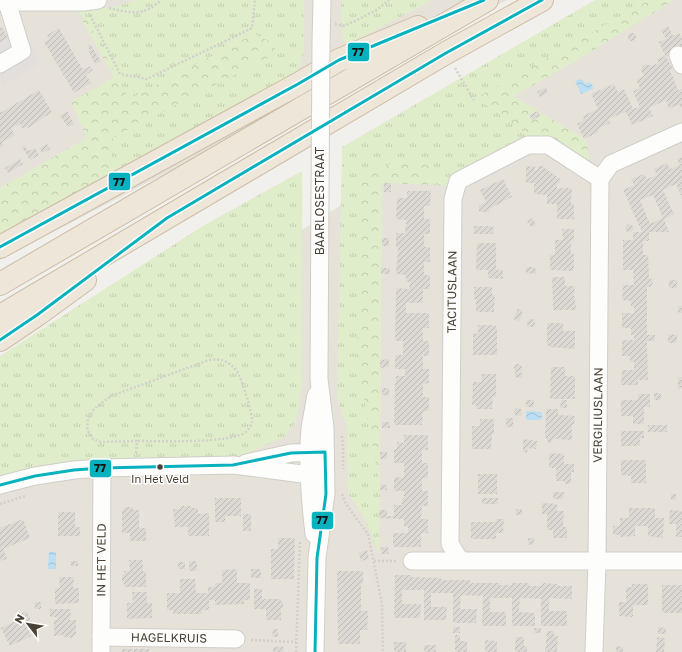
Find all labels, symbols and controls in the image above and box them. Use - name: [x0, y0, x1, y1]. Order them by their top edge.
- line badge: 77: [347, 42, 370, 62]
- text: 77: [352, 45, 364, 58]
- street label: BAARLOSESTRAAT: [312, 146, 327, 255]
- line badge: 77: [108, 172, 131, 191]
- text: 77: [113, 175, 125, 188]
- street label: TACITUSLAAN: [444, 250, 460, 333]
- street label: VERGILIUSLAAN: [590, 367, 606, 463]
- line badge: 77: [89, 459, 112, 478]
- text: 77: [94, 461, 106, 474]
- marker: In Het Veld: [155, 462, 165, 472]
- place label: In Het Veld: [131, 472, 189, 485]
- line badge: 77: [311, 511, 334, 530]
- text: 77: [316, 513, 328, 526]
- street label: IN HET VELD: [93, 523, 109, 597]
- north arrow: [8, 604, 48, 644]
- text: N: [11, 612, 27, 626]
- street label: HAGELKRUIS: [131, 629, 207, 646]

